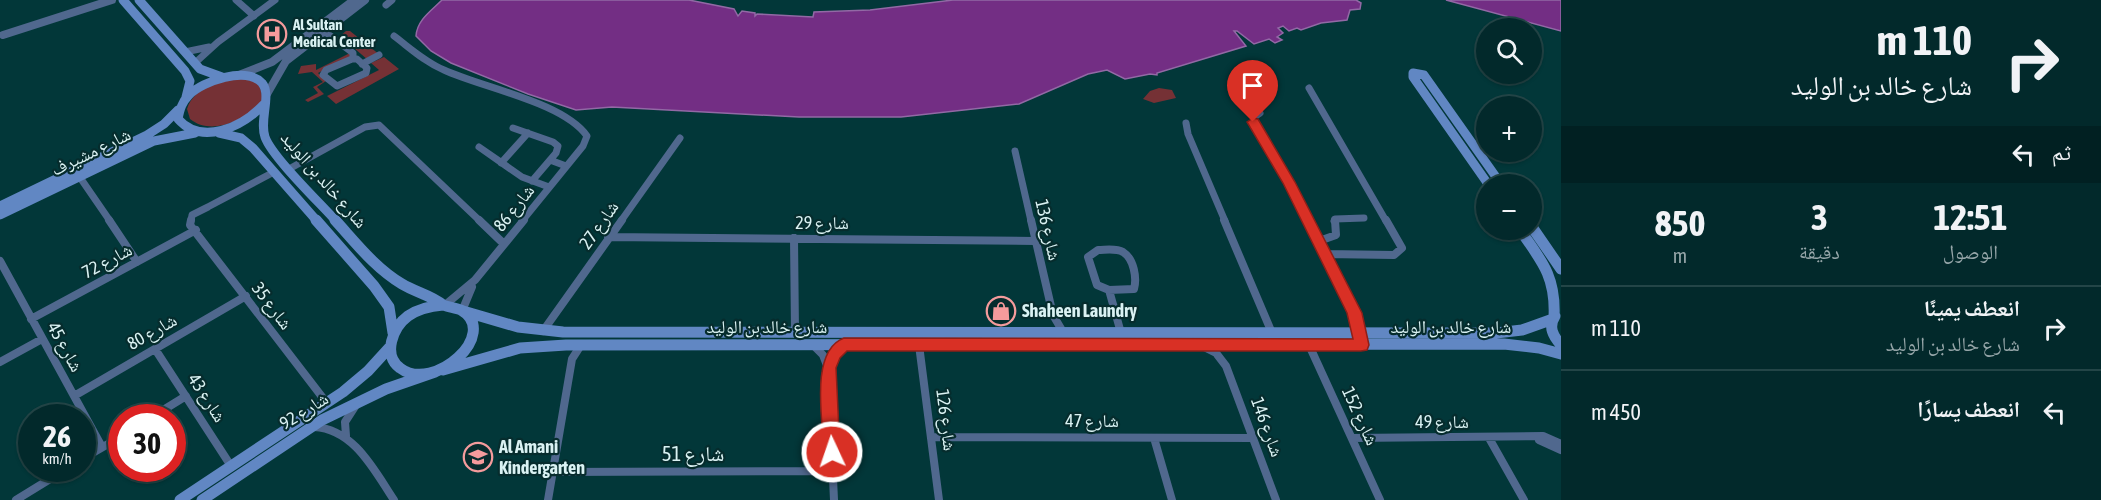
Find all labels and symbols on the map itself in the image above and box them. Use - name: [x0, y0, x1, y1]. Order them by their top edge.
- place label: Al Sultan Medical Center: [292, 16, 376, 50]
- hospital icon: Al Sultan Medical Center: [256, 18, 288, 50]
- pin: [1227, 60, 1278, 122]
- street label: شارع مشيرف: [48, 123, 134, 181]
- street label: شارع خالد بن الوليد: [276, 127, 372, 233]
- street label: شارع 86: [489, 180, 539, 236]
- street label: شارع 27: [575, 197, 623, 253]
- street label: شارع 136: [1030, 197, 1066, 263]
- street label: شارع 29: [795, 212, 849, 234]
- street label: شارع 72: [78, 239, 136, 283]
- street label: شارع 35: [247, 278, 297, 334]
- shop icon: Shaheen Laundry: [985, 295, 1017, 327]
- place label: Shaheen Laundry: [1022, 300, 1137, 321]
- street label: شارع 80: [123, 309, 181, 355]
- street label: شارع خالد بن الوليد: [707, 316, 827, 338]
- street label: شارع خالد بن الوليد: [1391, 316, 1511, 338]
- street label: شارع 45: [42, 318, 88, 376]
- street label: شارع 43: [183, 370, 231, 426]
- street label: شارع 152: [1337, 383, 1383, 449]
- street label: شارع 92: [275, 387, 333, 435]
- street label: شارع 126: [931, 388, 961, 452]
- street label: شارع 146: [1246, 394, 1288, 460]
- speed limit sign: 30: [108, 404, 186, 482]
- street label: شارع 47: [1065, 410, 1119, 432]
- street label: شارع 49: [1415, 411, 1469, 433]
- position arrow: [800, 420, 864, 484]
- place label: Al Amani Kindergarten: [498, 436, 585, 478]
- school or university icon: Al Amani Kindergarten: [462, 441, 494, 473]
- street label: شارع 51: [662, 441, 724, 467]

